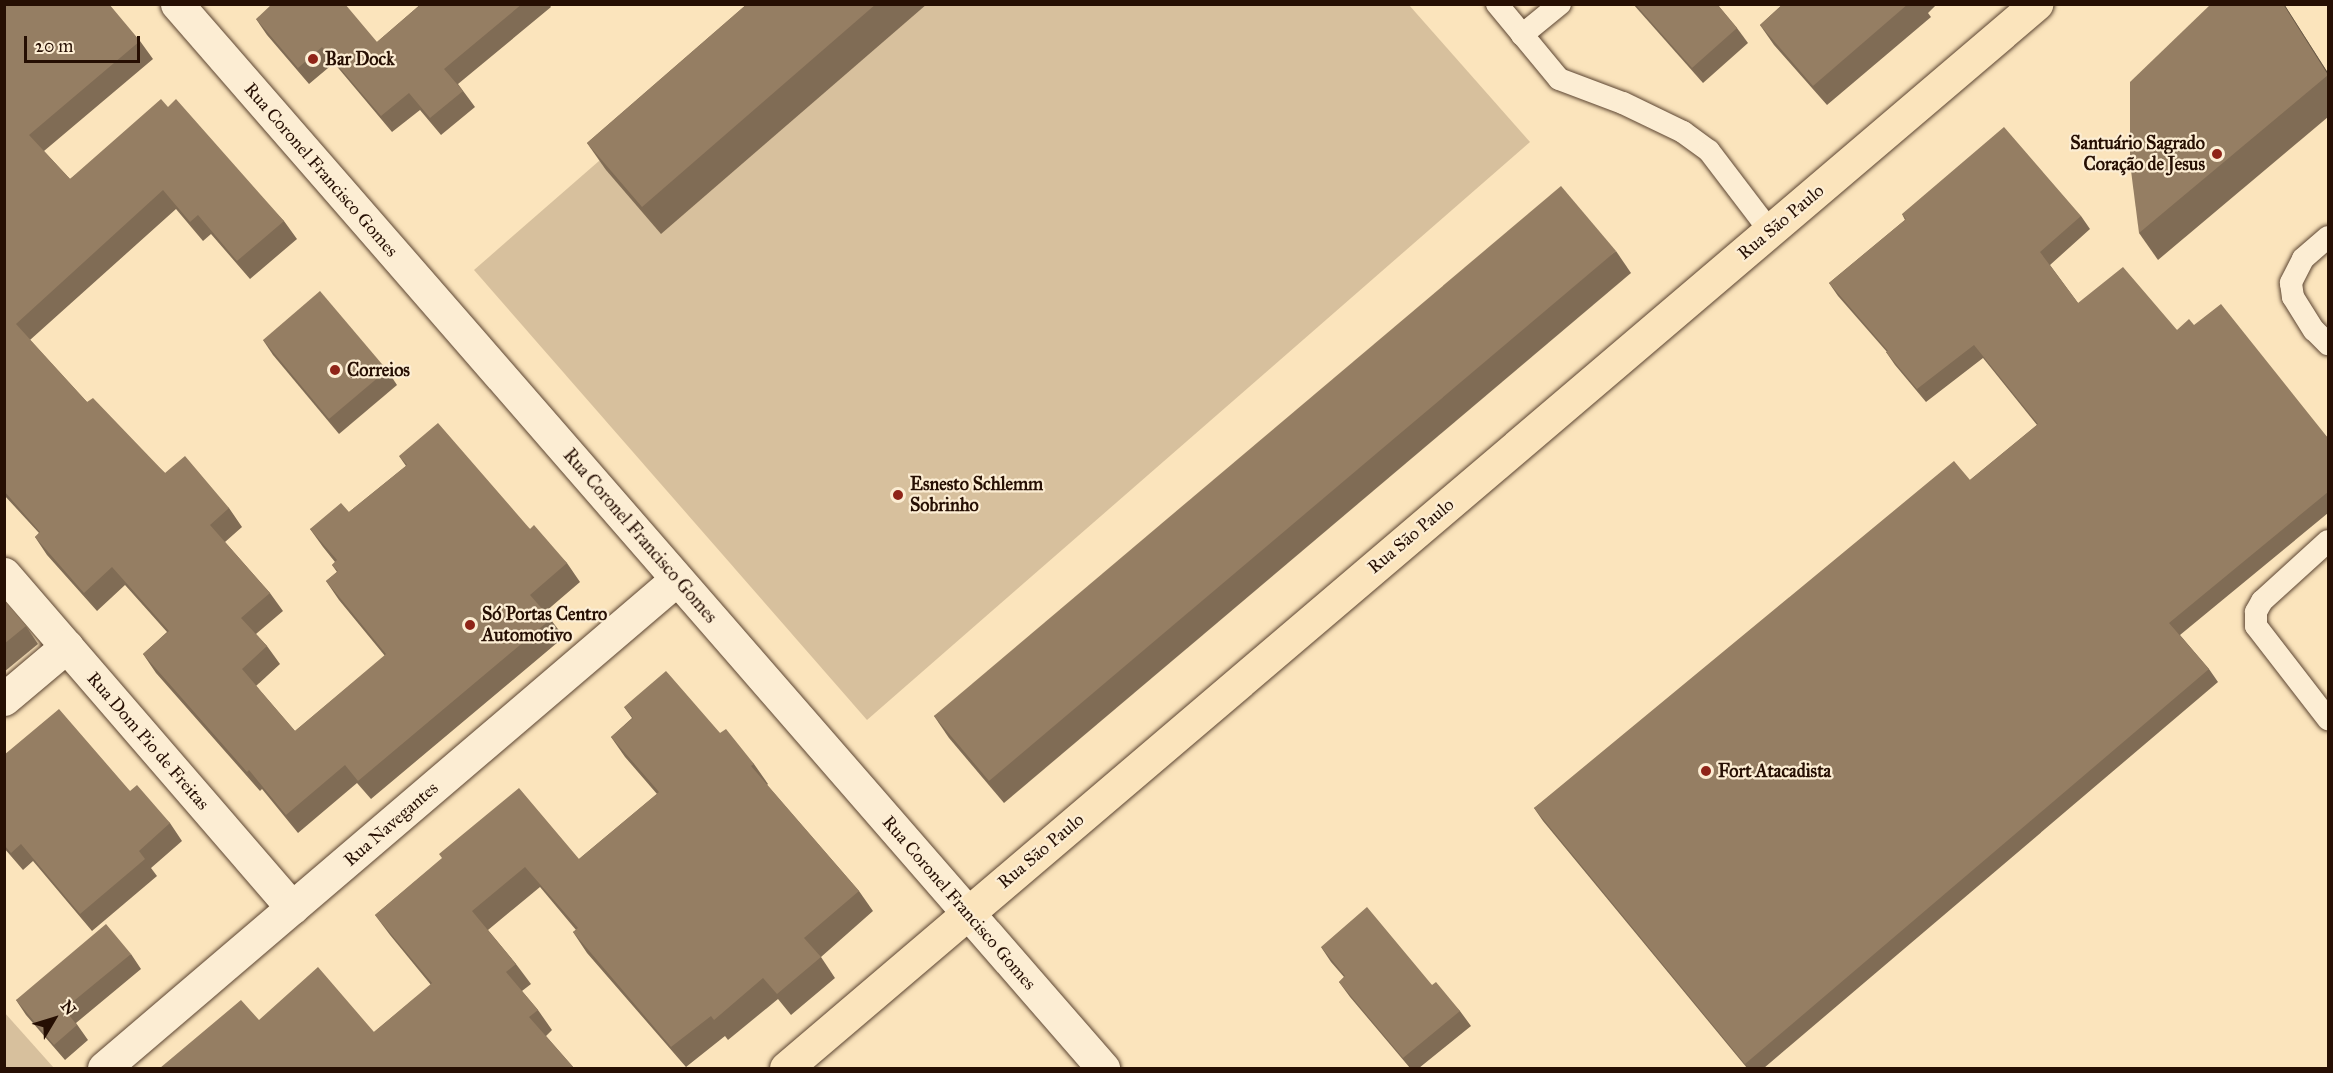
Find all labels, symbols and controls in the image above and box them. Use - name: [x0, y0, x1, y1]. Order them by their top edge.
- scale bar: [27, 24, 142, 62]
- text: 20 m: [35, 35, 73, 57]
- place label: Bar Dock: [325, 48, 394, 70]
- marker: Bar Dock: [306, 52, 320, 66]
- street label: Rua Coronel Francisco Gomes: [240, 79, 402, 261]
- place label: Santuário Sagrado Coração de Jesus: [2070, 133, 2205, 176]
- marker: Santuário Sagrado Coração de Jesus: [2210, 147, 2224, 161]
- street label: Rua São Paulo: [1734, 180, 1828, 264]
- place label: Correios: [347, 359, 410, 381]
- marker: Correios: [328, 363, 342, 377]
- street label: Rua Coronel Francisco Gomes: [559, 445, 721, 627]
- place label: Esnesto Schlemm Sobrinho: [910, 474, 1043, 516]
- marker: Esnesto Schlemm Sobrinho: [891, 488, 905, 502]
- street label: Rua São Paulo: [1364, 494, 1458, 578]
- place label: Só Portas Centro Automotivo: [482, 604, 607, 646]
- marker: Só Portas Centro Automotivo: [463, 618, 477, 632]
- street label: Rua Dom Pio de Freitas: [82, 668, 214, 814]
- place label: Fort Atacadista: [1718, 760, 1831, 782]
- marker: Fort Atacadista: [1699, 764, 1713, 778]
- street label: Rua Navegantes: [339, 777, 443, 871]
- street label: Rua São Paulo: [994, 809, 1088, 893]
- street label: Rua Coronel Francisco Gomes: [878, 812, 1040, 994]
- north arrow: [24, 989, 84, 1049]
- text: N: [57, 996, 80, 1019]

